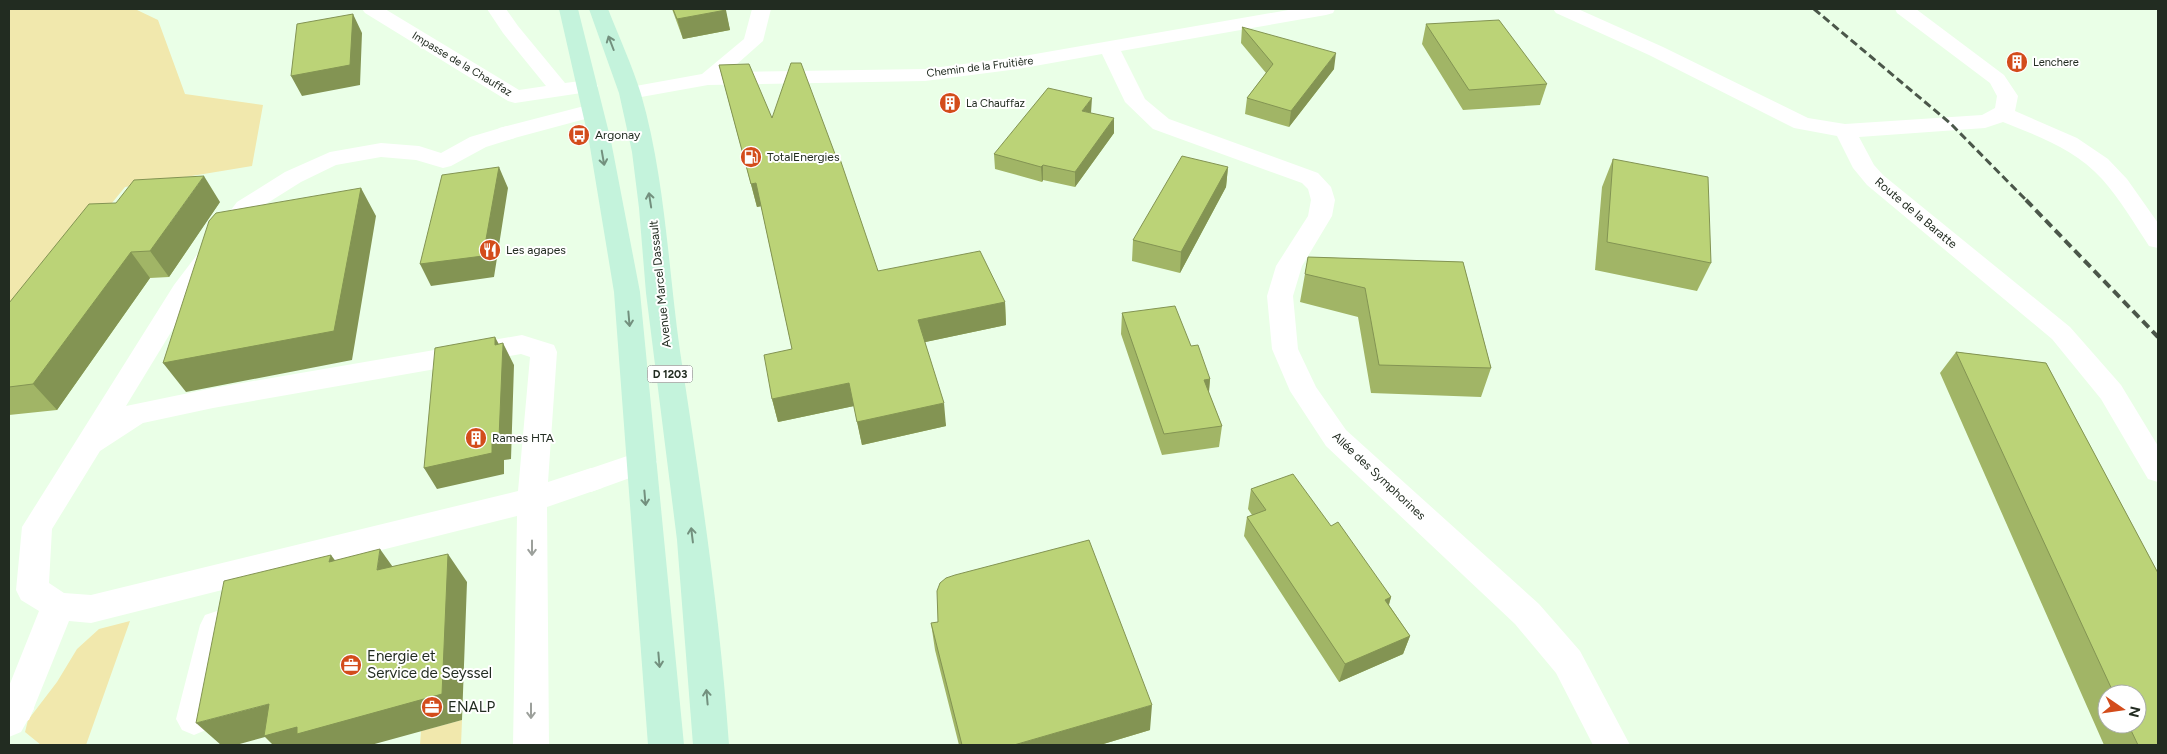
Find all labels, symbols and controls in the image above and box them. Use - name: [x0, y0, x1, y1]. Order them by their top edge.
- street label: Impasse de la Chauffaz: [410, 29, 514, 99]
- one-way arrow: [606, 36, 616, 51]
- building icon: Lenchere: [2005, 50, 2029, 74]
- street label: Chemin de la Fruitière: [926, 54, 1034, 80]
- place label: Lenchere: [2033, 56, 2079, 69]
- building icon: La Chauffaz: [938, 91, 962, 115]
- place label: La Chauffaz: [966, 97, 1025, 110]
- bus stop icon: Argonay: [567, 123, 591, 147]
- place label: Argonay: [595, 128, 641, 142]
- fuel station icon: TotalEnergies: [739, 145, 763, 169]
- one-way arrow: [599, 150, 609, 166]
- place label: TotalEnergies: [767, 150, 840, 164]
- street label: Route de la Baratte: [1872, 175, 1960, 252]
- one-way arrow: [645, 192, 655, 208]
- street label: Avenue Marcel Dassault: [646, 219, 674, 348]
- restaurant icon: Les agapes: [478, 238, 502, 262]
- place label: Les agapes: [506, 243, 566, 257]
- one-way arrow: [625, 310, 634, 326]
- road number: D 1203: [648, 366, 692, 382]
- building icon: Rames HTA: [464, 426, 488, 450]
- street label: Allée des Symphorines: [1330, 429, 1429, 523]
- place label: Rames HTA: [492, 431, 554, 445]
- one-way arrow: [640, 490, 650, 506]
- one-way arrow: [687, 527, 697, 543]
- one-way arrow: [527, 540, 537, 556]
- place label: Energie et Service de Seyssel: [367, 647, 492, 682]
- one-way arrow: [654, 652, 663, 668]
- office icon: Energie et Service de Seyssel: [339, 653, 363, 677]
- north arrow: [2097, 684, 2147, 734]
- one-way arrow: [702, 689, 712, 705]
- office icon: ENALP: [420, 695, 444, 719]
- place label: ENALP: [448, 698, 495, 716]
- one-way arrow: [526, 702, 536, 719]
- text: N: [2125, 705, 2144, 719]

